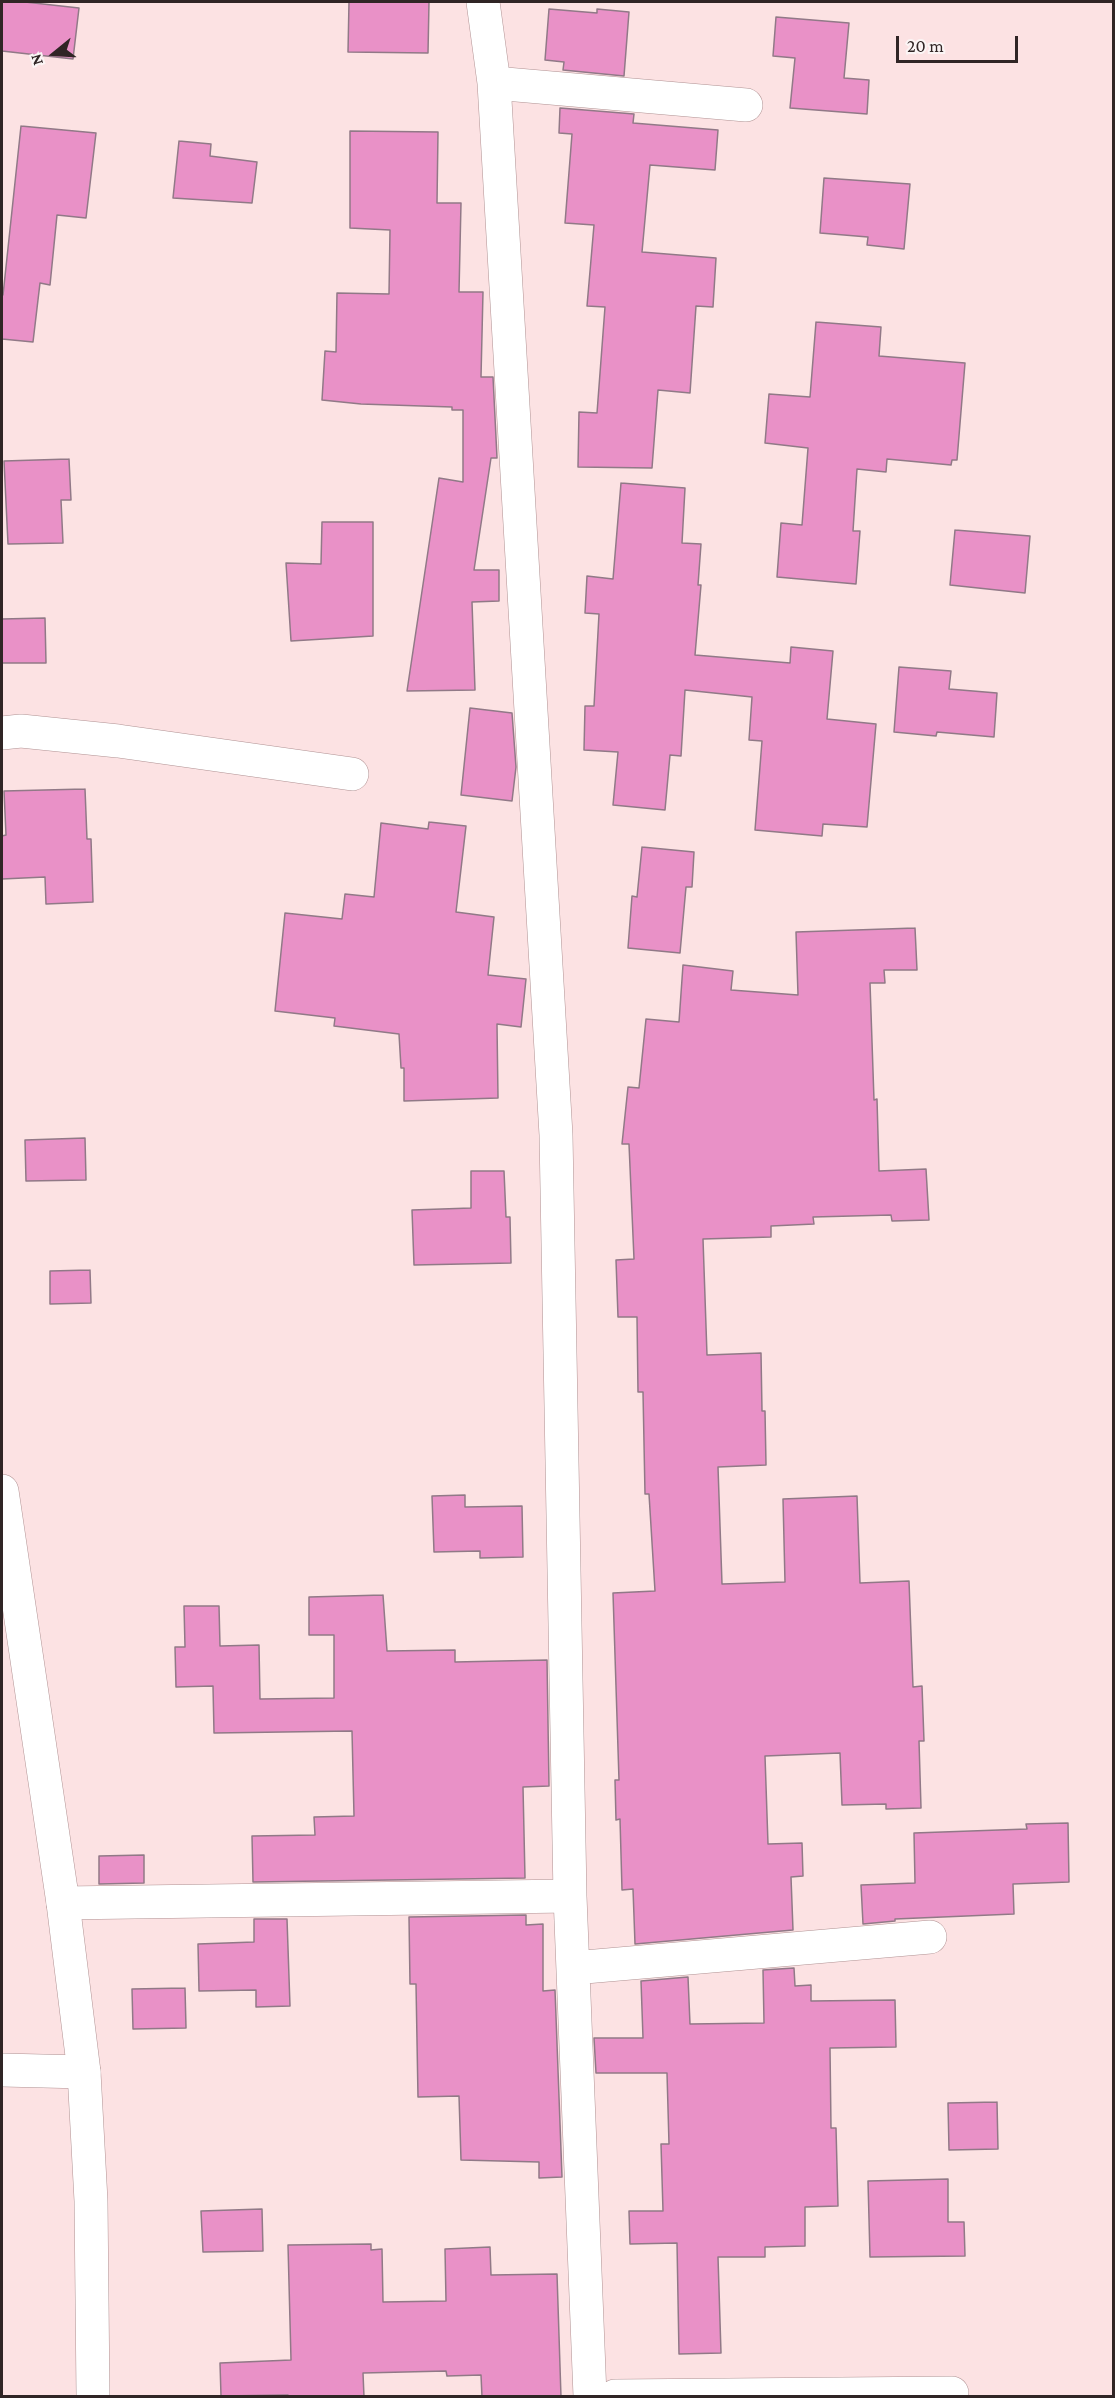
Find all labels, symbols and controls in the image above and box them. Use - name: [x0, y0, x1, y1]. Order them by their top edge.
- north arrow: [24, 24, 84, 84]
- scale bar: [899, 24, 1020, 62]
- text: 20 m: [907, 36, 944, 56]
- text: N: [27, 52, 46, 68]

